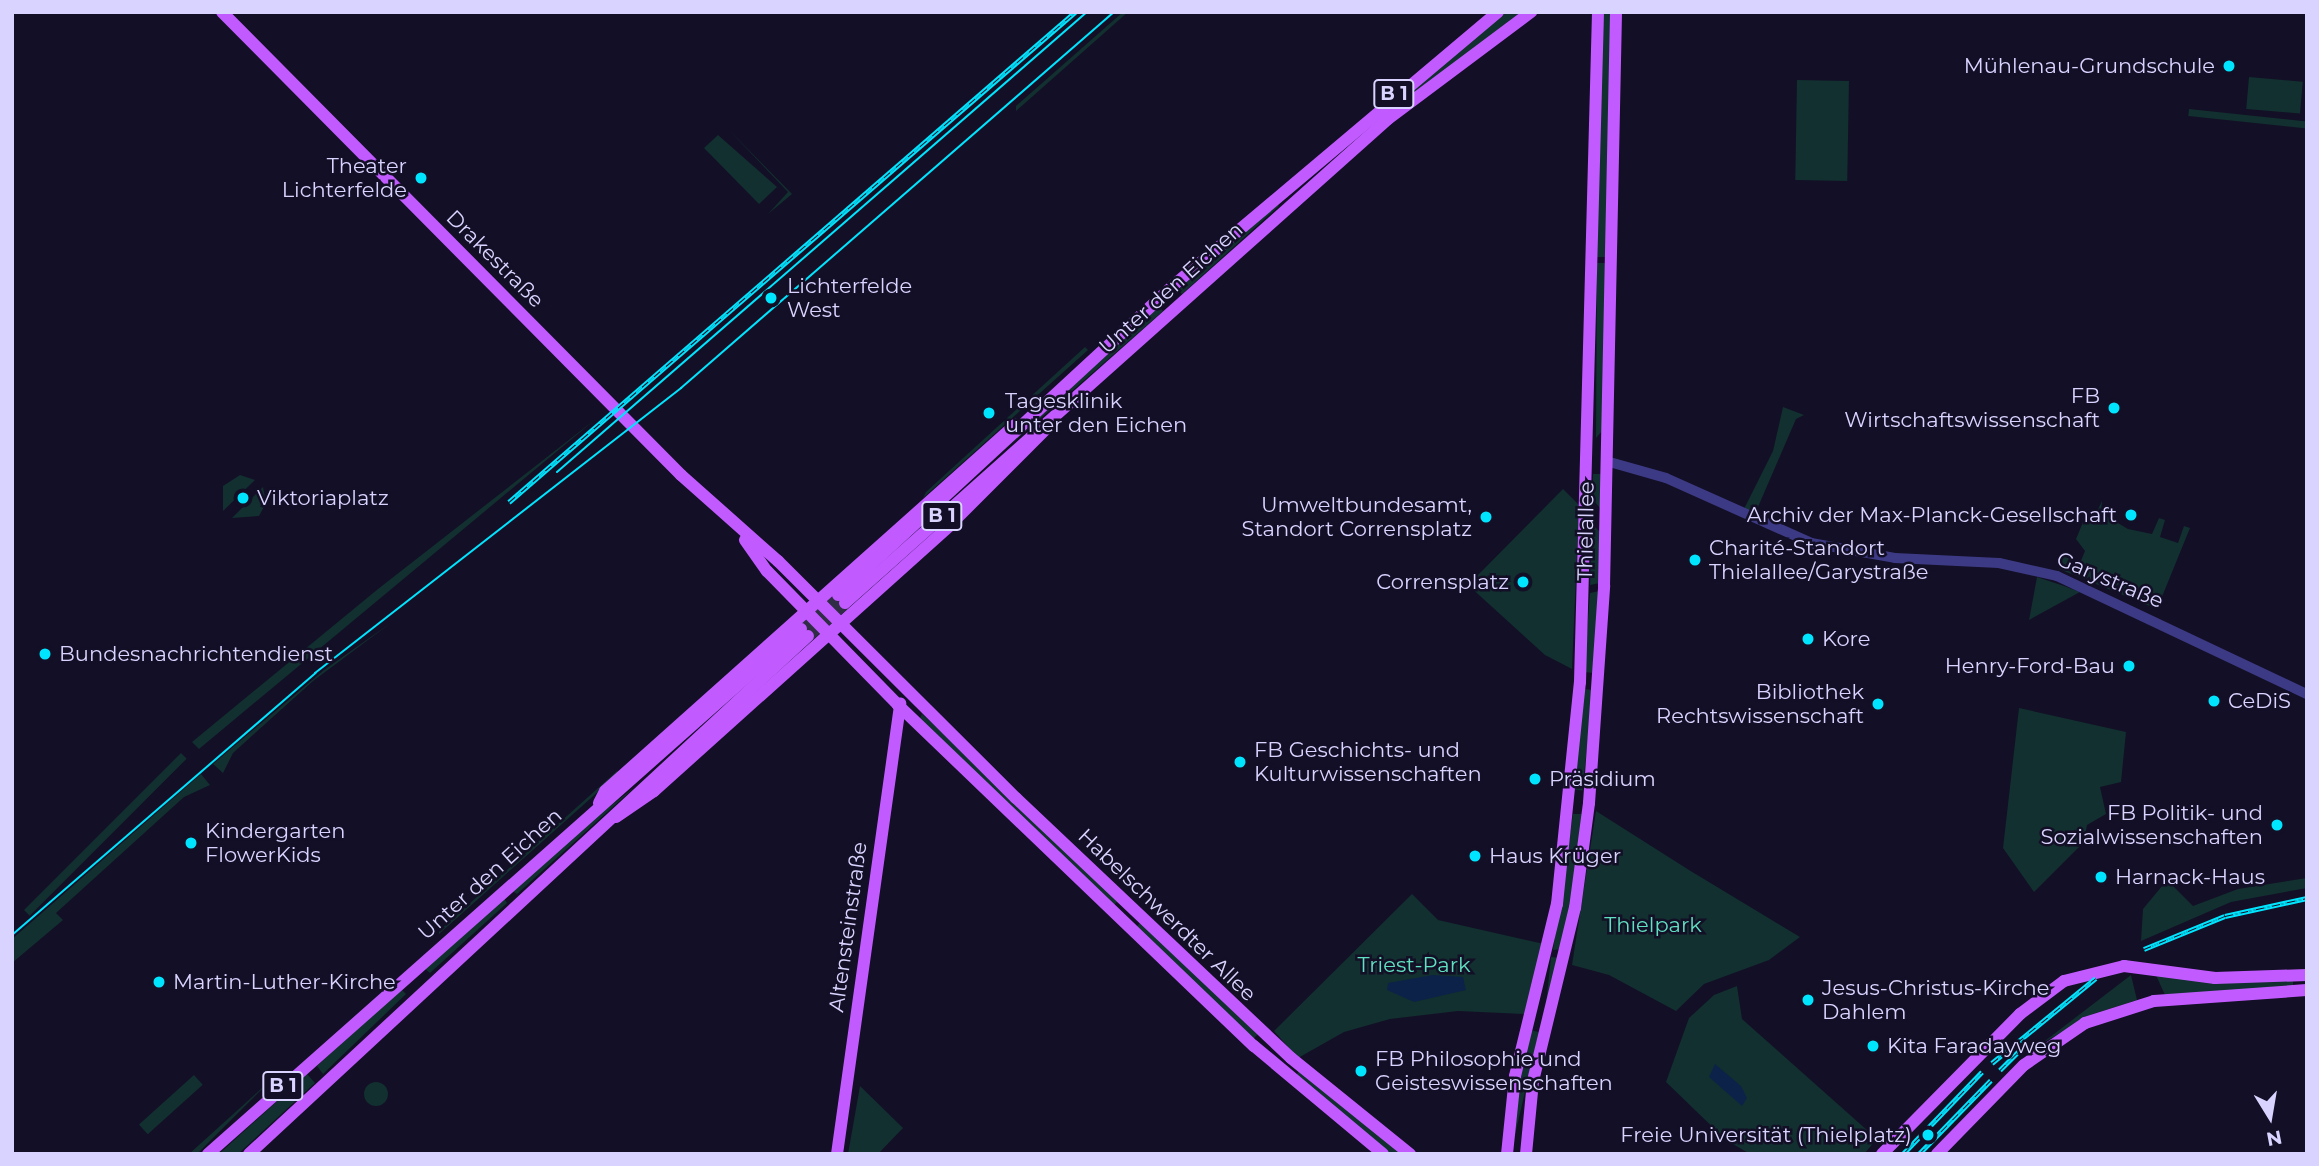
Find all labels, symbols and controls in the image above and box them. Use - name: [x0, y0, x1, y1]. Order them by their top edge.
- place label: Mühlenau-Grundschule: [1964, 53, 2215, 79]
- marker: Mühlenau-Grundschule: [2221, 58, 2237, 74]
- road number: B 1: [1373, 78, 1415, 110]
- place label: Theater Lichterfelde: [282, 153, 407, 203]
- marker: Theater Lichterfelde: [413, 170, 429, 186]
- street label: Drakestraße: [441, 205, 549, 313]
- street label: Unter den Eichen: [1094, 217, 1248, 359]
- place label: Lichterfelde West: [787, 273, 912, 323]
- marker: Lichterfelde West: [761, 288, 781, 308]
- place label: FB Wirtschaftswissenschaft: [1844, 383, 2100, 433]
- place label: Tagesklinik unter den Eichen: [1005, 388, 1187, 438]
- marker: FB Wirtschaftswissenschaft: [2106, 400, 2122, 416]
- marker: Tagesklinik unter den Eichen: [979, 403, 999, 423]
- street label: Thielallee: [1573, 481, 1599, 581]
- place label: Viktoriaplatz: [257, 485, 389, 511]
- marker: Viktoriaplatz: [235, 490, 251, 506]
- place label: Umweltbundesamt, Standort Corrensplatz: [1242, 492, 1472, 542]
- road number: B 1: [921, 500, 963, 531]
- place label: Archiv der Max-Planck-Gesellschaft: [1747, 502, 2117, 528]
- marker: Archiv der Max-Planck-Gesellschaft: [2123, 507, 2139, 523]
- marker: Umweltbundesamt, Standort Corrensplatz: [1478, 509, 1494, 525]
- place label: Charité-Standort Thielallee/Garystraße: [1709, 535, 1929, 585]
- street label: Garystraße: [2053, 546, 2167, 614]
- marker: Charité-Standort Thielallee/Garystraße: [1687, 552, 1703, 568]
- place label: Corrensplatz: [1376, 569, 1509, 595]
- marker: Corrensplatz: [1515, 574, 1531, 590]
- place label: Kore: [1822, 626, 1870, 652]
- marker: Kore: [1800, 631, 1816, 647]
- place label: Bundesnachrichtendienst: [59, 641, 333, 667]
- marker: Bundesnachrichtendienst: [37, 646, 53, 662]
- place label: Henry-Ford-Bau: [1945, 653, 2115, 679]
- marker: Henry-Ford-Bau: [2121, 658, 2137, 674]
- place label: Bibliothek Rechtswissenschaft: [1656, 679, 1864, 729]
- place label: CeDiS: [2228, 688, 2291, 714]
- marker: CeDiS: [2206, 693, 2222, 709]
- marker: Bibliothek Rechtswissenschaft: [1870, 696, 1886, 712]
- place label: FB Geschichts- und Kulturwissenschaften: [1254, 737, 1482, 787]
- marker: FB Geschichts- und Kulturwissenschaften: [1232, 754, 1248, 770]
- place label: Präsidium: [1549, 766, 1656, 792]
- marker: Präsidium: [1527, 771, 1543, 787]
- place label: FB Politik- und Sozialwissenschaften: [2041, 800, 2263, 850]
- street label: Unter den Eichen: [413, 803, 567, 945]
- marker: FB Politik- und Sozialwissenschaften: [2269, 817, 2285, 833]
- place label: Kindergarten FlowerKids: [205, 818, 345, 868]
- street label: Habelschwerdter Allee: [1073, 823, 1261, 1007]
- marker: Kindergarten FlowerKids: [183, 835, 199, 851]
- street label: Altensteinstraße: [824, 840, 872, 1014]
- place label: Haus Krüger: [1489, 843, 1621, 869]
- marker: Haus Krüger: [1467, 848, 1483, 864]
- place label: Harnack-Haus: [2115, 864, 2265, 890]
- marker: Harnack-Haus: [2093, 869, 2109, 885]
- park label: Thielpark: [1604, 912, 1702, 938]
- park label: Triest-Park: [1358, 952, 1470, 978]
- place label: Martin-Luther-Kirche: [173, 969, 396, 995]
- marker: Martin-Luther-Kirche: [151, 974, 167, 990]
- place label: Jesus-Christus-Kirche Dahlem: [1822, 975, 2049, 1025]
- marker: Jesus-Christus-Kirche Dahlem: [1800, 992, 1816, 1008]
- place label: Kita Faradayweg: [1887, 1033, 2061, 1059]
- marker: Kita Faradayweg: [1865, 1038, 1881, 1054]
- place label: FB Philosophie und Geisteswissenschaften: [1375, 1046, 1613, 1096]
- marker: FB Philosophie und Geisteswissenschaften: [1353, 1063, 1369, 1079]
- road number: B 1: [262, 1070, 304, 1102]
- north arrow: [2235, 1082, 2305, 1152]
- place label: Freie Universität (Thielplatz): [1620, 1122, 1912, 1148]
- marker: Freie Universität (Thielplatz): [1918, 1125, 1938, 1145]
- text: N: [2264, 1125, 2284, 1151]

